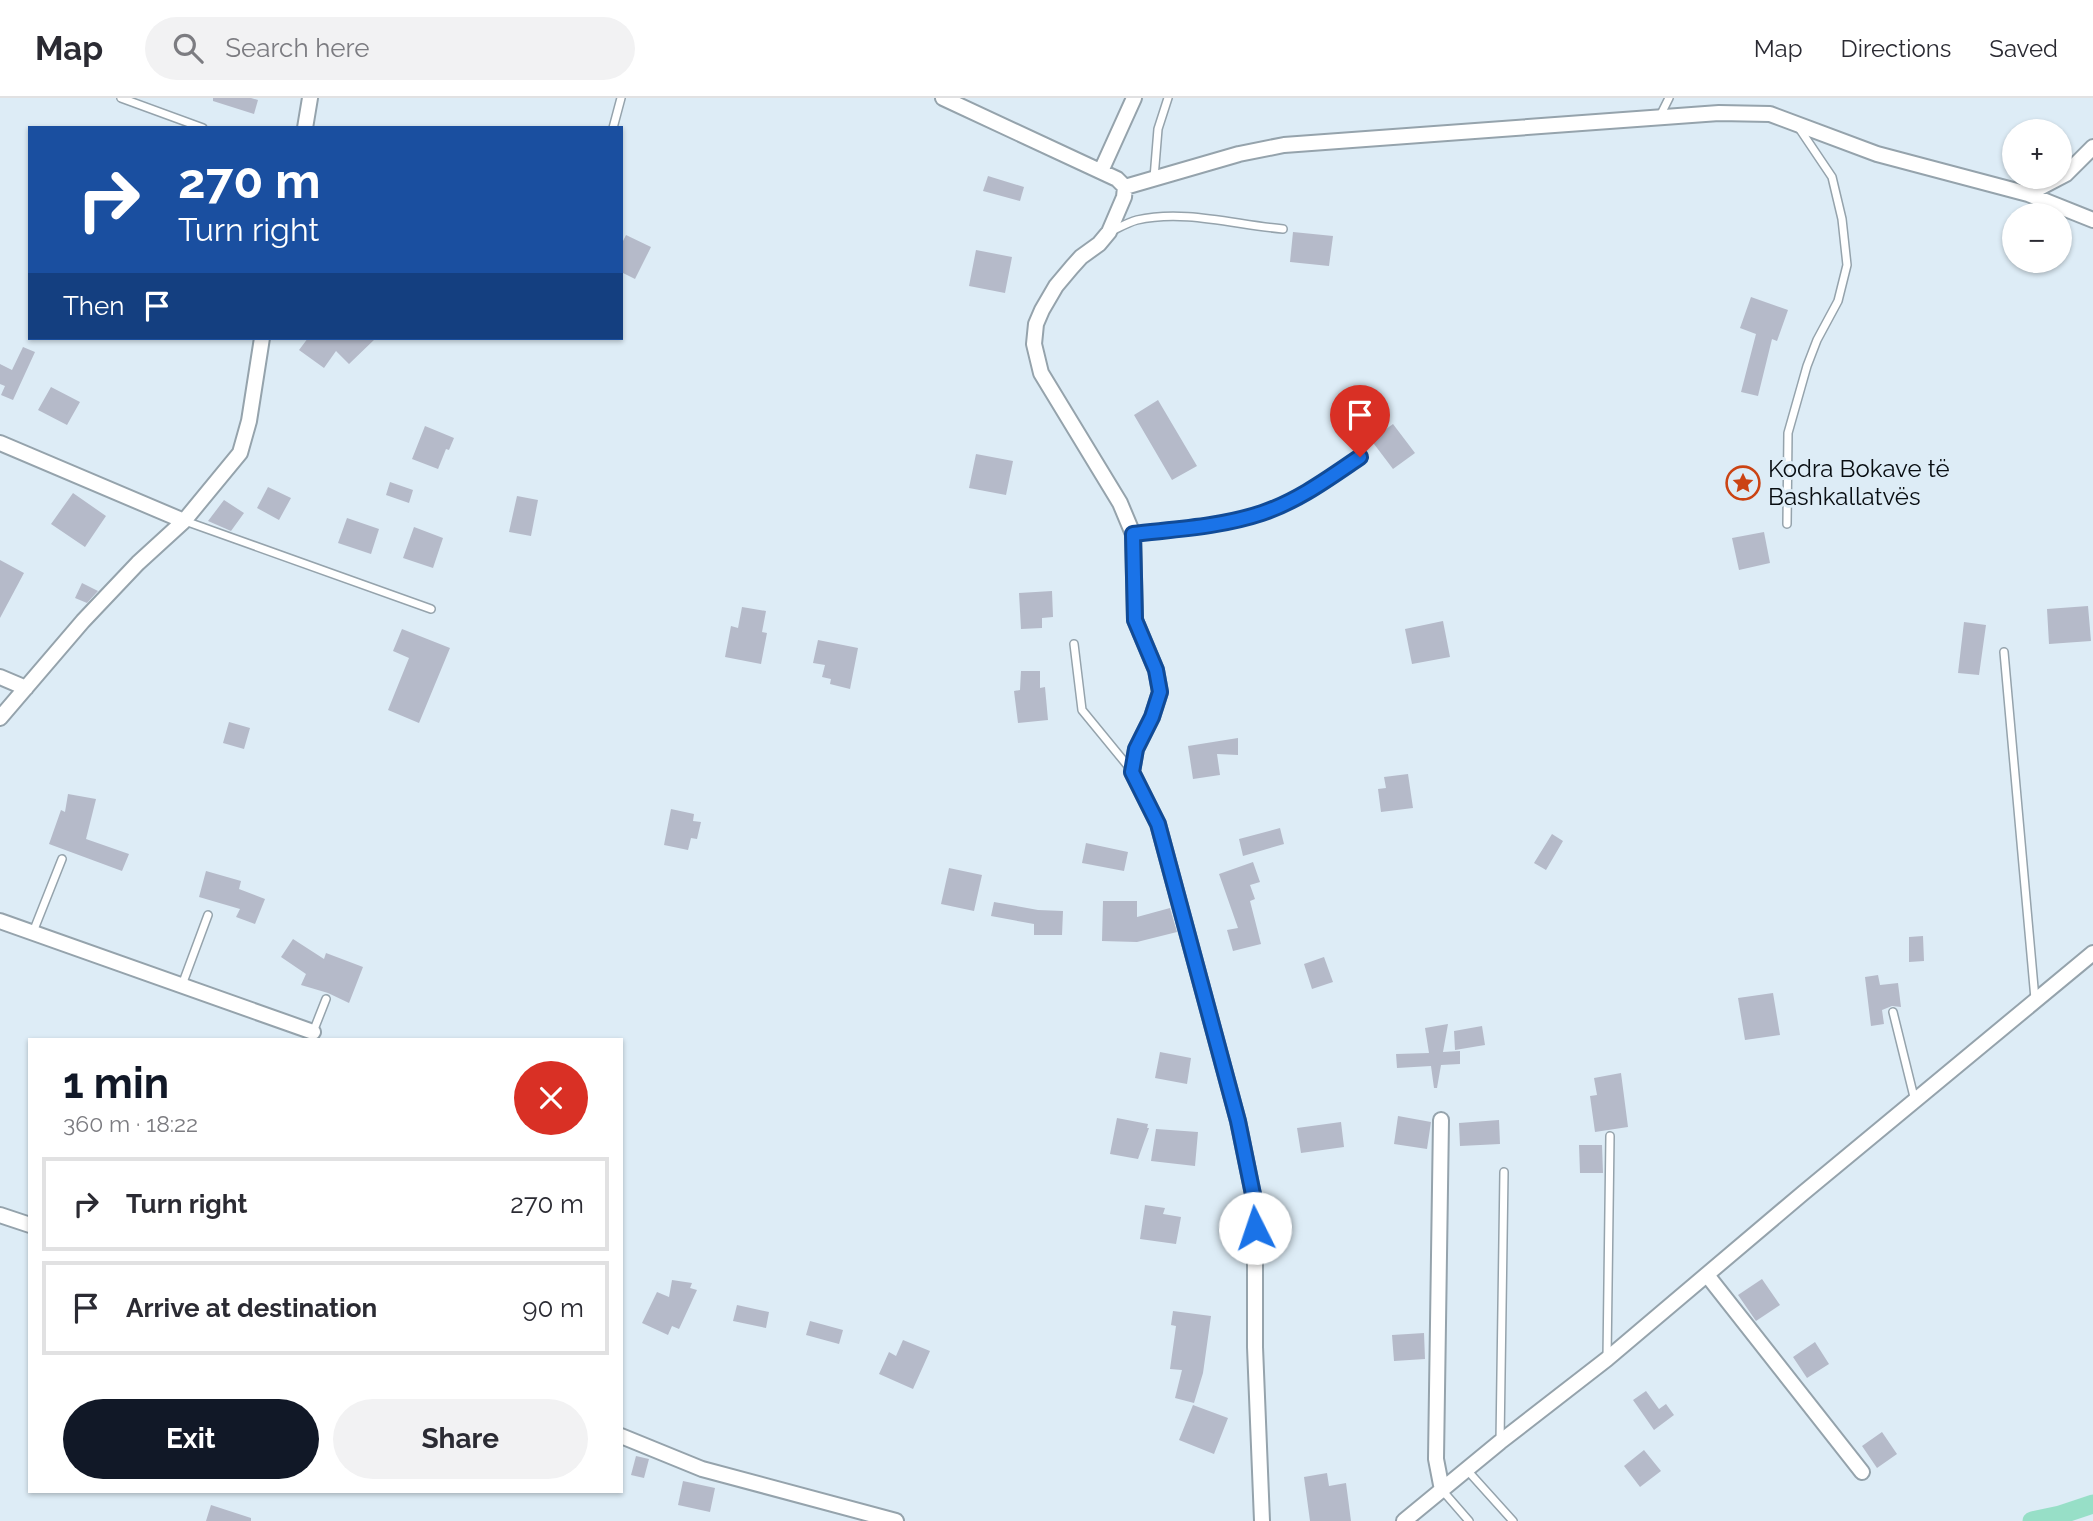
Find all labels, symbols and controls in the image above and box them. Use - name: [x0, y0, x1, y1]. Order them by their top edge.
- search box: [145, 17, 635, 80]
- text: Map: [35, 29, 103, 68]
- icon: search: [169, 29, 207, 67]
- text: Search here: [225, 33, 370, 63]
- text: Map: [1754, 34, 1803, 63]
- text: Directions: [1841, 34, 1951, 63]
- text: Saved: [1989, 34, 2058, 63]
- map controls: [2002, 119, 2072, 273]
- button: +: [2002, 119, 2072, 189]
- text: 270 m: [178, 152, 321, 209]
- icon: right: [63, 154, 154, 245]
- button: −: [2002, 203, 2072, 273]
- text: Turn right: [178, 211, 319, 248]
- icon: arrive: [138, 287, 176, 325]
- text: Then: [63, 291, 124, 321]
- pin: [1330, 385, 1390, 457]
- icon: arrive: [1341, 396, 1379, 434]
- place label: Kodra Bokave të Bashkallatvës: [1768, 454, 1950, 511]
- place icon: Kodra Bokave të Bashkallatvës: [1724, 464, 1762, 502]
- text: 1 min: [63, 1059, 169, 1108]
- button: close: [514, 1061, 588, 1135]
- text: 360 m · 18:22: [63, 1110, 198, 1137]
- icon: right: [67, 1185, 105, 1223]
- text: Turn right: [126, 1189, 247, 1219]
- text: 270 m: [510, 1189, 584, 1219]
- position arrow: [1218, 1191, 1292, 1265]
- icon: arrive: [67, 1289, 105, 1327]
- text: Arrive at destination: [126, 1293, 377, 1323]
- text: 90 m: [522, 1293, 584, 1323]
- button: Exit: [63, 1399, 319, 1479]
- button: Share: [333, 1399, 588, 1479]

